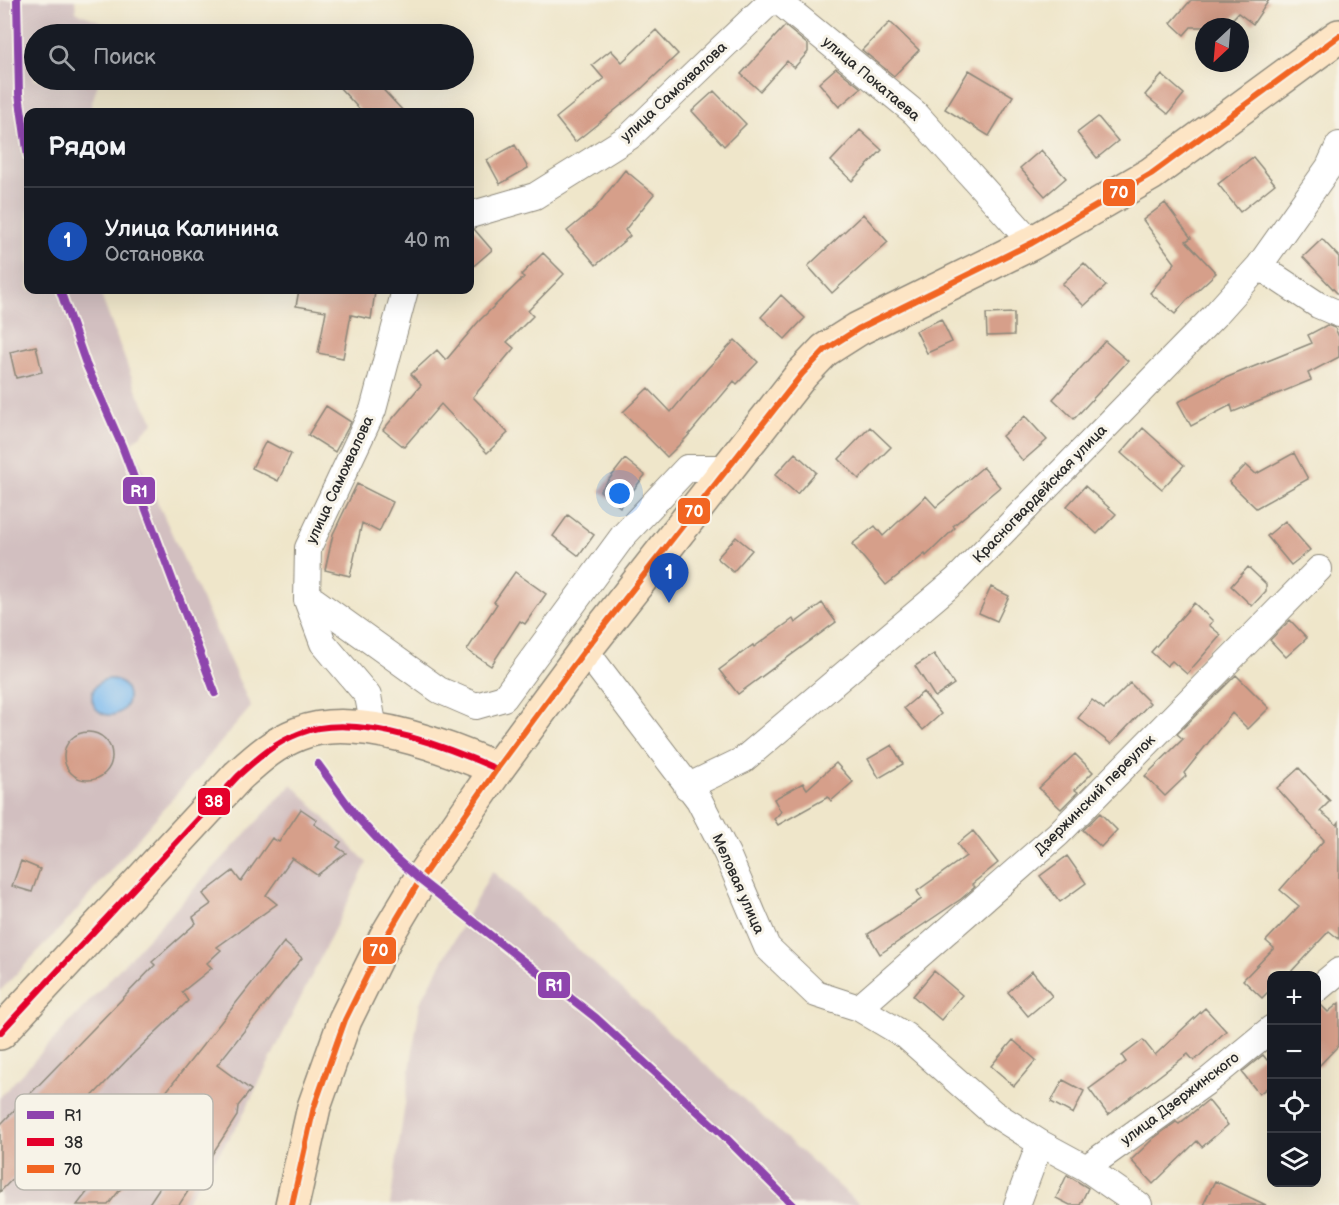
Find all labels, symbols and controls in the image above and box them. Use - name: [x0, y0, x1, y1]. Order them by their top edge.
- north arrow: [1195, 18, 1249, 72]
- search box: [24, 24, 474, 90]
- street label: улица Покатаева: [818, 33, 924, 126]
- street label: улица Самохвалова: [617, 38, 731, 146]
- icon: search: [45, 41, 78, 74]
- text: Поиск: [93, 44, 156, 71]
- text: Рядом: [48, 132, 126, 163]
- line badge: 70: [1102, 178, 1136, 207]
- text: 70: [1110, 184, 1128, 203]
- text: Улица Калинина: [105, 216, 278, 243]
- text: 1: [63, 229, 72, 253]
- text: 40 m: [404, 229, 450, 253]
- text: Остановка: [105, 243, 204, 267]
- street label: улица Самохвалова: [302, 413, 378, 547]
- street label: Красногвардейская улица: [969, 421, 1111, 567]
- line badge: R1: [122, 476, 156, 505]
- your location: [605, 479, 634, 508]
- text: R1: [130, 483, 148, 502]
- line badge: 70: [677, 497, 711, 525]
- text: 70: [685, 503, 703, 522]
- pin: 1: [650, 554, 688, 603]
- street label: Дзержинский переулок: [1031, 731, 1159, 859]
- line badge: 38: [197, 787, 231, 816]
- text: 38: [205, 793, 223, 812]
- street label: Меловая улица: [707, 831, 769, 937]
- line badge: 70: [362, 936, 397, 965]
- text: 70: [370, 942, 388, 961]
- line badge: R1: [537, 971, 571, 999]
- map controls: [1267, 971, 1321, 1187]
- button: +: [1267, 971, 1321, 1025]
- text: R1: [545, 977, 563, 996]
- button: −: [1267, 1025, 1321, 1079]
- street label: улица Дзержинского: [1117, 1048, 1243, 1150]
- button: locate: [1267, 1079, 1321, 1133]
- legend: [15, 1094, 213, 1190]
- text: R1: [64, 1107, 82, 1126]
- button: layers: [1267, 1133, 1321, 1187]
- text: 38: [64, 1134, 83, 1153]
- text: 70: [64, 1161, 81, 1180]

